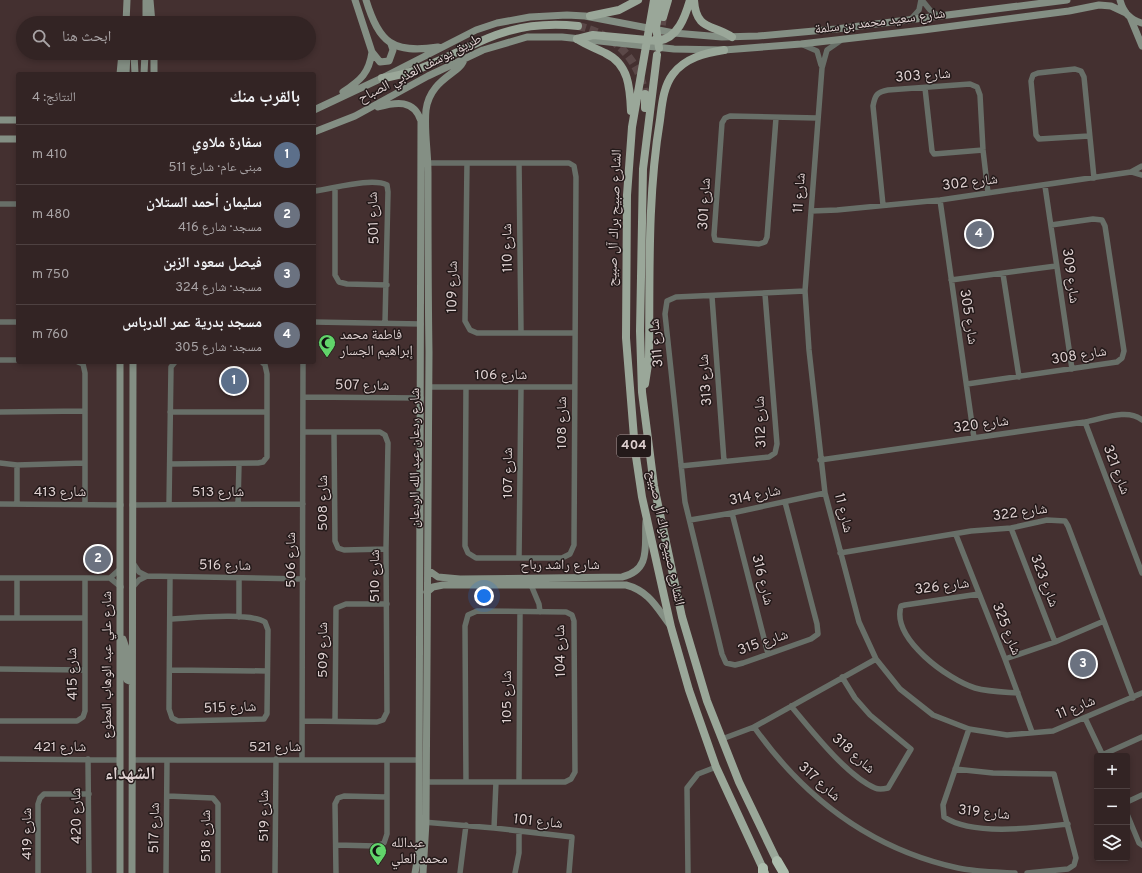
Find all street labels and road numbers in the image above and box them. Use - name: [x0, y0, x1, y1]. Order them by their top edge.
- street label: شارع سعيد محمد بن سلمة: [814, 6, 946, 38]
- street label: طريق يوسف العذبي الصباح: [355, 30, 485, 109]
- street label: شارع 303: [895, 66, 951, 86]
- street label: الشارع صبيح براك آل صبيح: [604, 149, 626, 287]
- street label: شارع 302: [941, 171, 999, 195]
- street label: شارع 11: [790, 172, 810, 214]
- street label: شارع 301: [695, 177, 715, 231]
- street label: شارع 501: [365, 191, 383, 245]
- street label: شارع 110: [499, 223, 517, 273]
- street label: شارع 309: [1058, 247, 1082, 305]
- street label: شارع 109: [444, 261, 462, 313]
- street label: شارع 305: [955, 288, 981, 346]
- street label: شارع 311: [646, 318, 668, 368]
- street label: شارع 308: [1050, 343, 1108, 369]
- street label: شارع 313: [696, 353, 716, 407]
- street label: شارع 106: [475, 367, 527, 384]
- street label: شارع 507: [335, 377, 389, 395]
- street label: شارع ردعان عبد الله الردعان: [407, 388, 424, 528]
- street label: شارع 312: [752, 396, 770, 448]
- street label: شارع 108: [554, 397, 571, 449]
- street label: شارع 320: [952, 413, 1010, 437]
- road number: 404: [617, 435, 651, 457]
- street label: شارع 321: [1099, 443, 1133, 497]
- street label: شارع 107: [500, 447, 517, 499]
- street label: الشارع صبيح براك آل صبيح: [642, 469, 688, 607]
- street label: شارع 508: [315, 475, 332, 531]
- street label: شارع 314: [728, 482, 782, 510]
- street label: شارع 413: [34, 484, 86, 501]
- street label: شارع 513: [192, 484, 244, 501]
- street label: شارع 11: [830, 491, 856, 535]
- street label: شارع 322: [991, 501, 1049, 525]
- street label: شارع 506: [283, 532, 300, 588]
- street label: شارع 510: [367, 550, 384, 602]
- street label: شارع 323: [1026, 552, 1062, 610]
- street label: شارع 316: [747, 553, 777, 607]
- street label: شارع 516: [199, 557, 251, 575]
- street label: شارع راشد رباح: [520, 557, 600, 574]
- street label: شارع 326: [914, 575, 970, 599]
- street label: شارع علي عبد الوهاب المطوع: [99, 591, 117, 739]
- street label: شارع 325: [988, 600, 1024, 658]
- street label: شارع 509: [315, 622, 332, 678]
- street label: شارع 104: [552, 624, 570, 678]
- street label: شارع 315: [736, 626, 790, 660]
- street label: شارع 415: [64, 648, 82, 700]
- street label: شارع 105: [499, 671, 516, 723]
- street label: شارع 11: [1054, 693, 1098, 723]
- street label: شارع 515: [203, 699, 257, 717]
- street label: شارع 318: [828, 730, 878, 778]
- street label: شارع 421: [34, 739, 86, 756]
- street label: شارع 521: [249, 739, 301, 756]
- street label: شارع 317: [794, 759, 844, 805]
- street label: شارع 420: [68, 788, 86, 844]
- street label: شارع 519: [256, 790, 273, 842]
- street label: شارع 517: [146, 802, 164, 854]
- street label: شارع 319: [957, 802, 1011, 824]
- street label: شارع 419: [19, 808, 36, 860]
- street label: شارع 518: [198, 810, 215, 862]
- street label: شارع 101: [513, 811, 563, 833]

